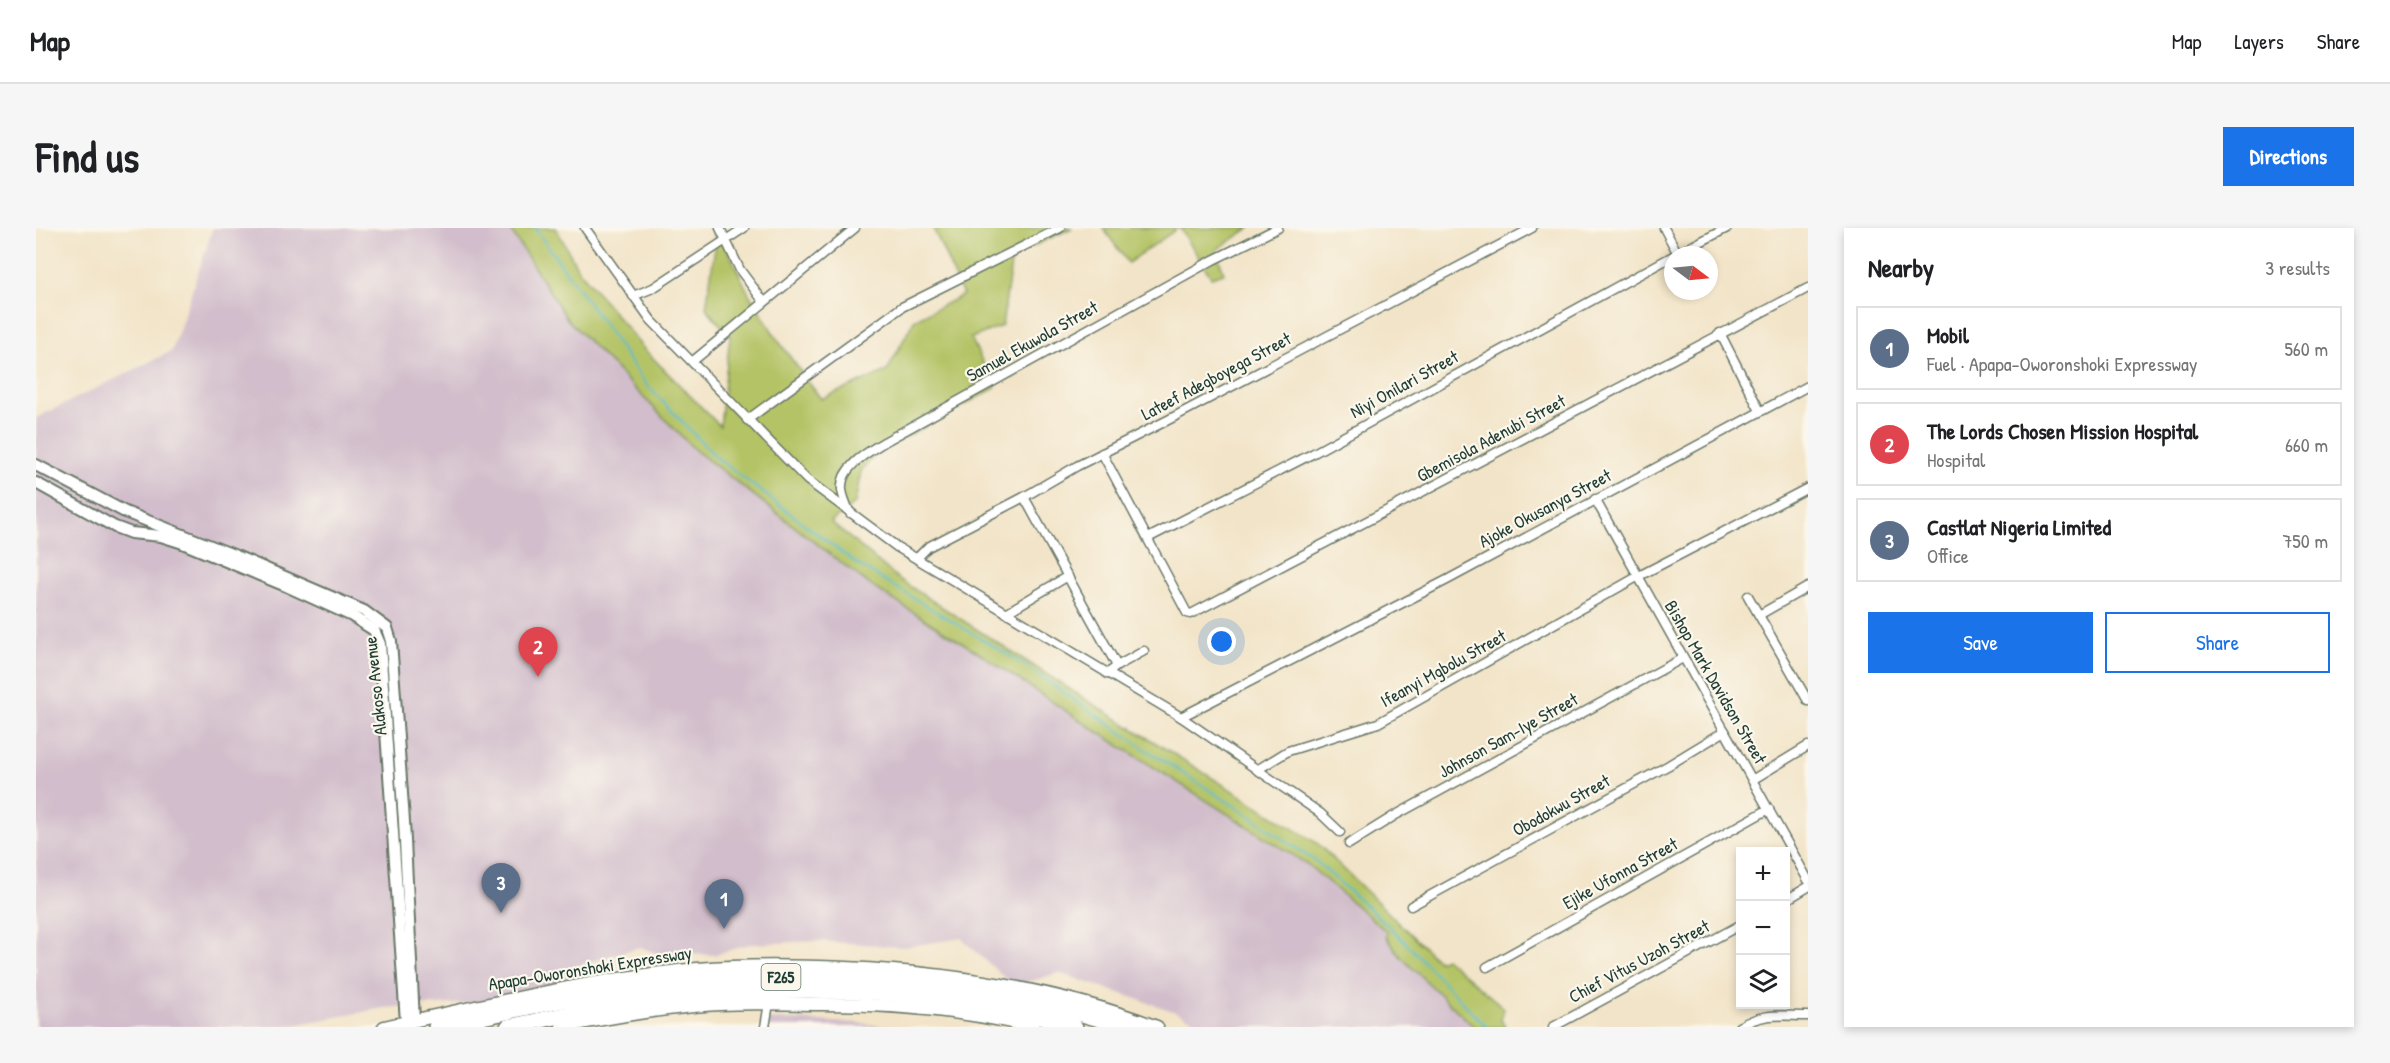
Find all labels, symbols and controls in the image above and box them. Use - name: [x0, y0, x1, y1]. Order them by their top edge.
- text: Map: [30, 22, 70, 60]
- text: Map: [2172, 27, 2201, 56]
- text: Layers: [2234, 27, 2284, 56]
- text: Share: [2317, 27, 2360, 56]
- button: Directions: [2223, 127, 2354, 186]
- text: Find us: [36, 128, 139, 185]
- north arrow: [1664, 246, 1718, 300]
- text: Nearby: [1868, 250, 1934, 285]
- text: 3 results: [2265, 254, 2330, 281]
- street label: Samuel Ekuwola Street: [962, 294, 1103, 388]
- text: Mobil: [1927, 320, 1969, 350]
- street label: Lateef Adegboyega Street: [1137, 326, 1296, 426]
- text: 1: [1886, 335, 1893, 362]
- text: 560 m: [2284, 335, 2328, 362]
- street label: Niyi Onilari Street: [1345, 343, 1463, 424]
- text: Fuel · Apapa-Oworonshoki Expressway: [1927, 350, 2197, 377]
- street label: Gbemisola Adenubi Street: [1412, 388, 1571, 488]
- text: The Lords Chosen Mission Hospital: [1927, 416, 2198, 446]
- text: 2: [1885, 431, 1894, 458]
- text: 660 m: [2285, 431, 2328, 458]
- text: Hospital: [1927, 446, 1985, 473]
- street label: Ajoke Okusanya Street: [1474, 462, 1616, 553]
- text: Castlat Nigeria Limited: [1927, 512, 2111, 542]
- text: 3: [1885, 527, 1894, 554]
- text: 750 m: [2282, 527, 2328, 554]
- text: Office: [1927, 542, 1969, 569]
- street label: Bishop Mark Davidson Street: [1659, 596, 1774, 769]
- button: Save: [1868, 612, 2093, 673]
- button: Share: [2105, 612, 2330, 673]
- street label: Ifeanyi Mgbolu Street: [1376, 623, 1511, 713]
- your location: [1207, 627, 1236, 656]
- pin: 2: [518, 628, 558, 677]
- street label: Alakoso Avenue: [357, 635, 393, 737]
- street label: Johnson Sam-Iye Street: [1434, 686, 1583, 784]
- street label: Obodokwu Street: [1508, 767, 1615, 842]
- street label: Ejike Ufonna Street: [1558, 831, 1683, 915]
- map controls: [1736, 847, 1790, 1009]
- button: +: [1736, 847, 1790, 901]
- pin: 3: [482, 864, 520, 913]
- pin: 1: [704, 880, 744, 929]
- button: −: [1736, 901, 1790, 955]
- street label: Chief Vitus Uzoh Street: [1564, 913, 1715, 1009]
- street label: Apapa-Oworonshoki Expressway: [487, 940, 694, 996]
- button: layers: [1736, 955, 1790, 1009]
- road number: F265: [762, 964, 800, 990]

